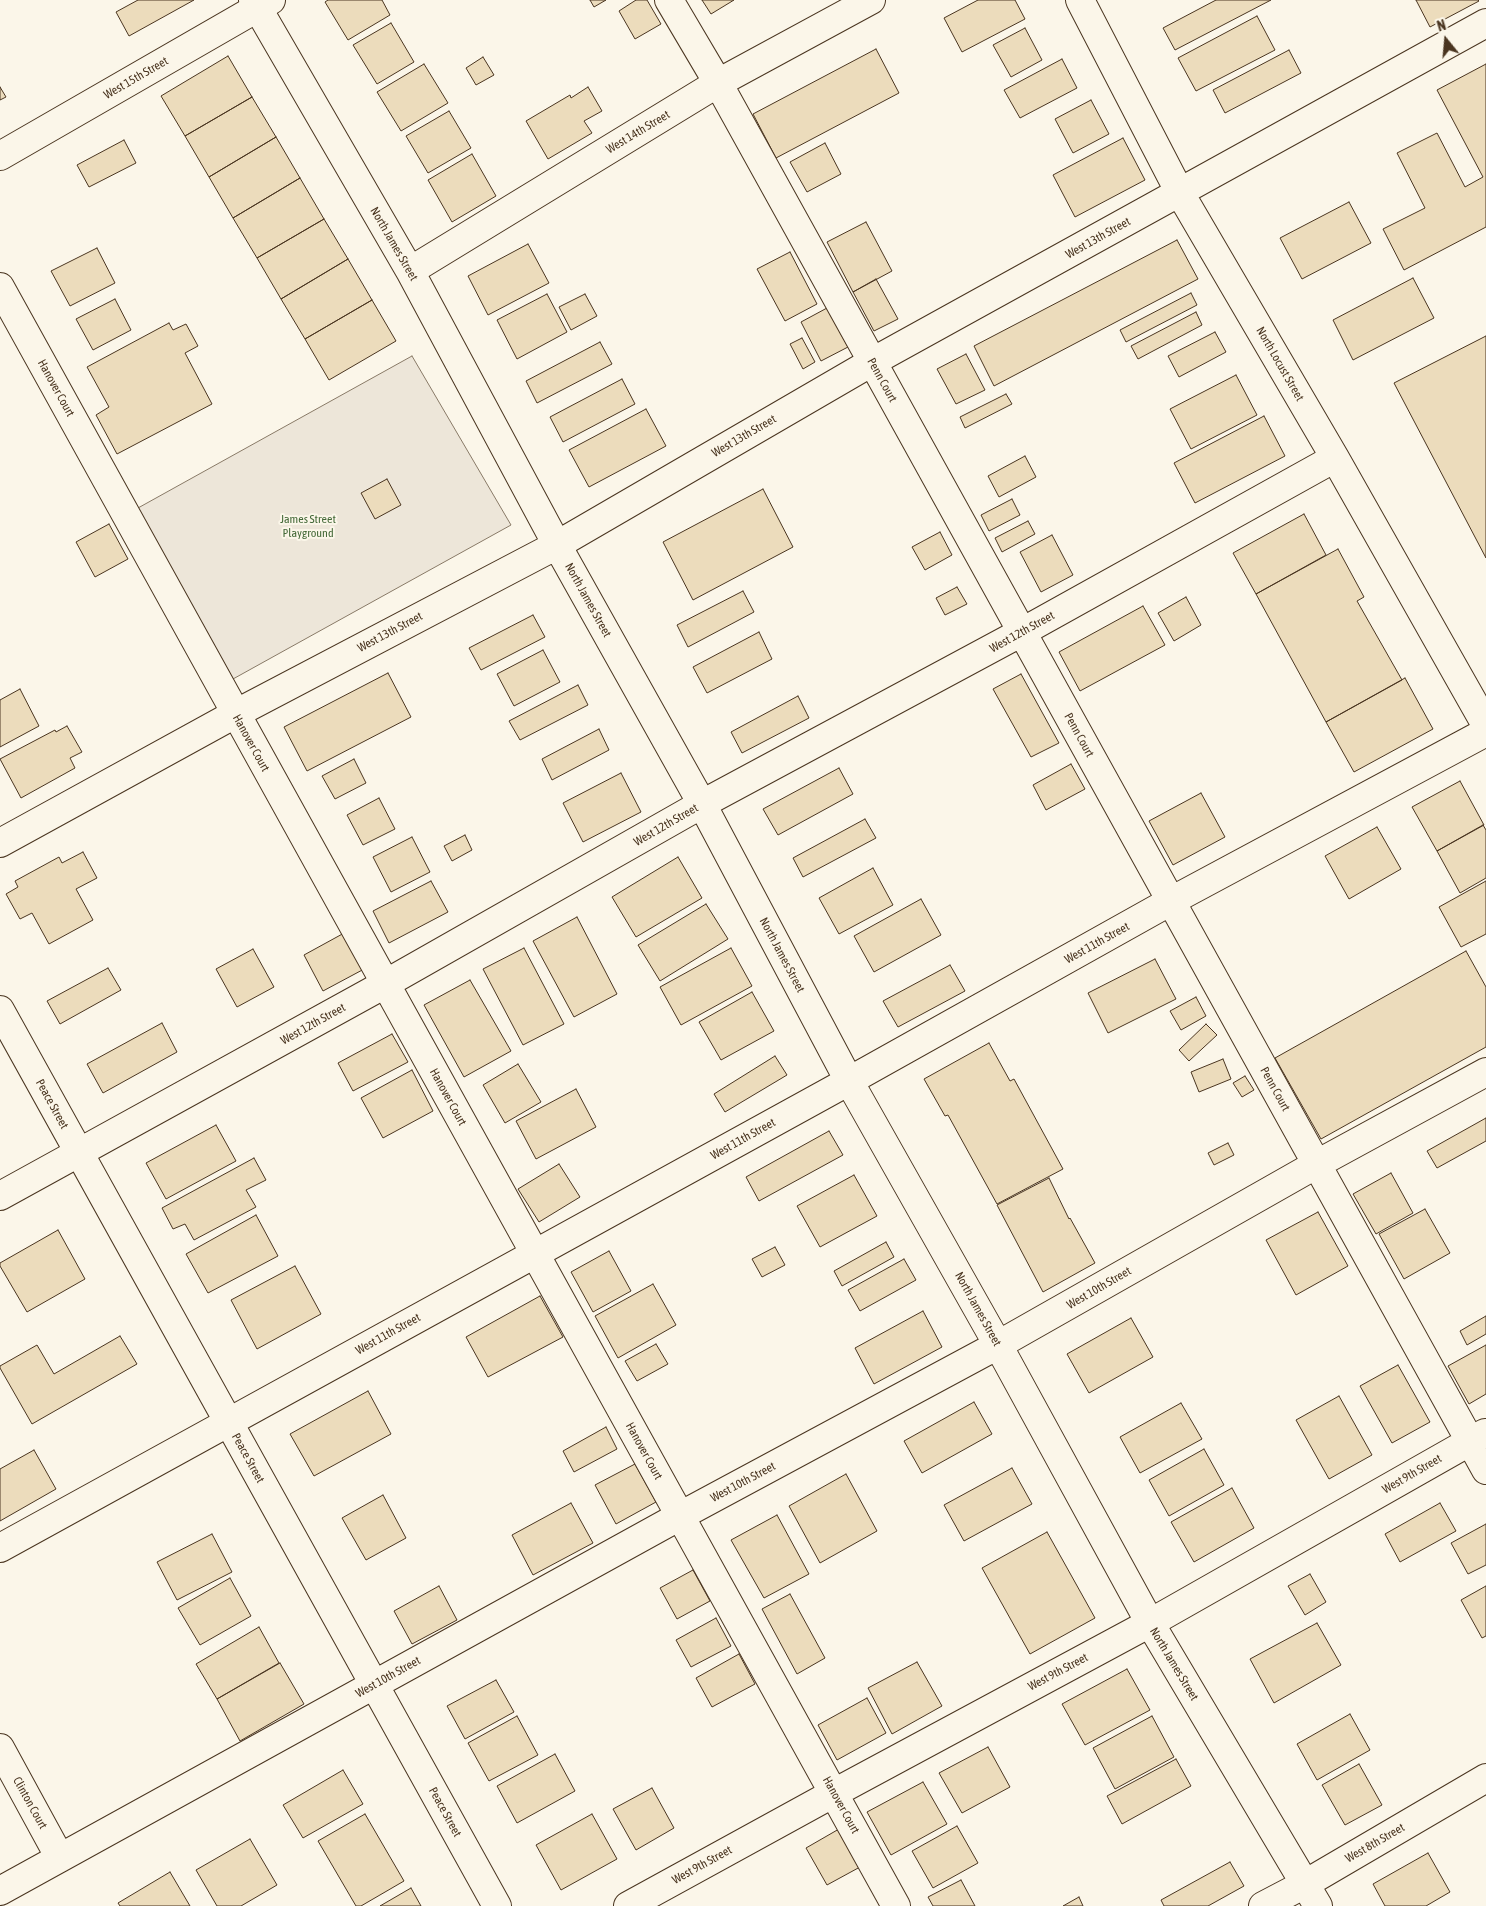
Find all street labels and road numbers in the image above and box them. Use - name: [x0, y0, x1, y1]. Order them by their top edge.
- street label: West 15th Street: [101, 54, 171, 102]
- street label: West 14th Street: [604, 107, 672, 157]
- street label: North James Street: [367, 205, 421, 283]
- street label: West 13th Street: [1063, 214, 1133, 262]
- street label: North Locust Street: [1253, 324, 1307, 404]
- street label: Penn Court: [864, 355, 900, 405]
- street label: Hanover Court: [34, 357, 78, 419]
- street label: West 13th Street: [709, 412, 779, 460]
- street label: North James Street: [562, 560, 614, 640]
- street label: West 12th Street: [987, 608, 1057, 656]
- street label: West 13th Street: [355, 609, 425, 655]
- street label: Penn Court: [1061, 710, 1097, 760]
- street label: Hanover Court: [229, 712, 273, 774]
- street label: West 12th Street: [631, 801, 701, 849]
- street label: North James Street: [756, 915, 808, 995]
- street label: West 11th Street: [1062, 919, 1132, 967]
- street label: West 12th Street: [278, 1000, 348, 1048]
- street label: Penn Court: [1257, 1064, 1293, 1114]
- street label: Hanover Court: [426, 1066, 470, 1128]
- street label: Peace Street: [32, 1077, 72, 1131]
- street label: West 11th Street: [708, 1115, 778, 1163]
- street label: West 10th Street: [1064, 1264, 1134, 1312]
- street label: North James Street: [952, 1269, 1004, 1349]
- street label: West 11th Street: [353, 1310, 423, 1358]
- street label: Hanover Court: [622, 1420, 666, 1482]
- street label: Peace Street: [228, 1431, 268, 1485]
- street label: West 9th Street: [1380, 1451, 1444, 1497]
- street label: West 10th Street: [708, 1459, 778, 1505]
- street label: North James Street: [1147, 1625, 1201, 1703]
- street label: West 9th Street: [1025, 1650, 1091, 1694]
- street label: West 10th Street: [353, 1653, 423, 1701]
- street label: Clinton Court: [10, 1774, 50, 1832]
- street label: Hanover Court: [819, 1774, 863, 1836]
- street label: Peace Street: [425, 1785, 465, 1839]
- street label: West 8th Street: [1343, 1820, 1407, 1866]
- street label: West 9th Street: [670, 1843, 734, 1887]

